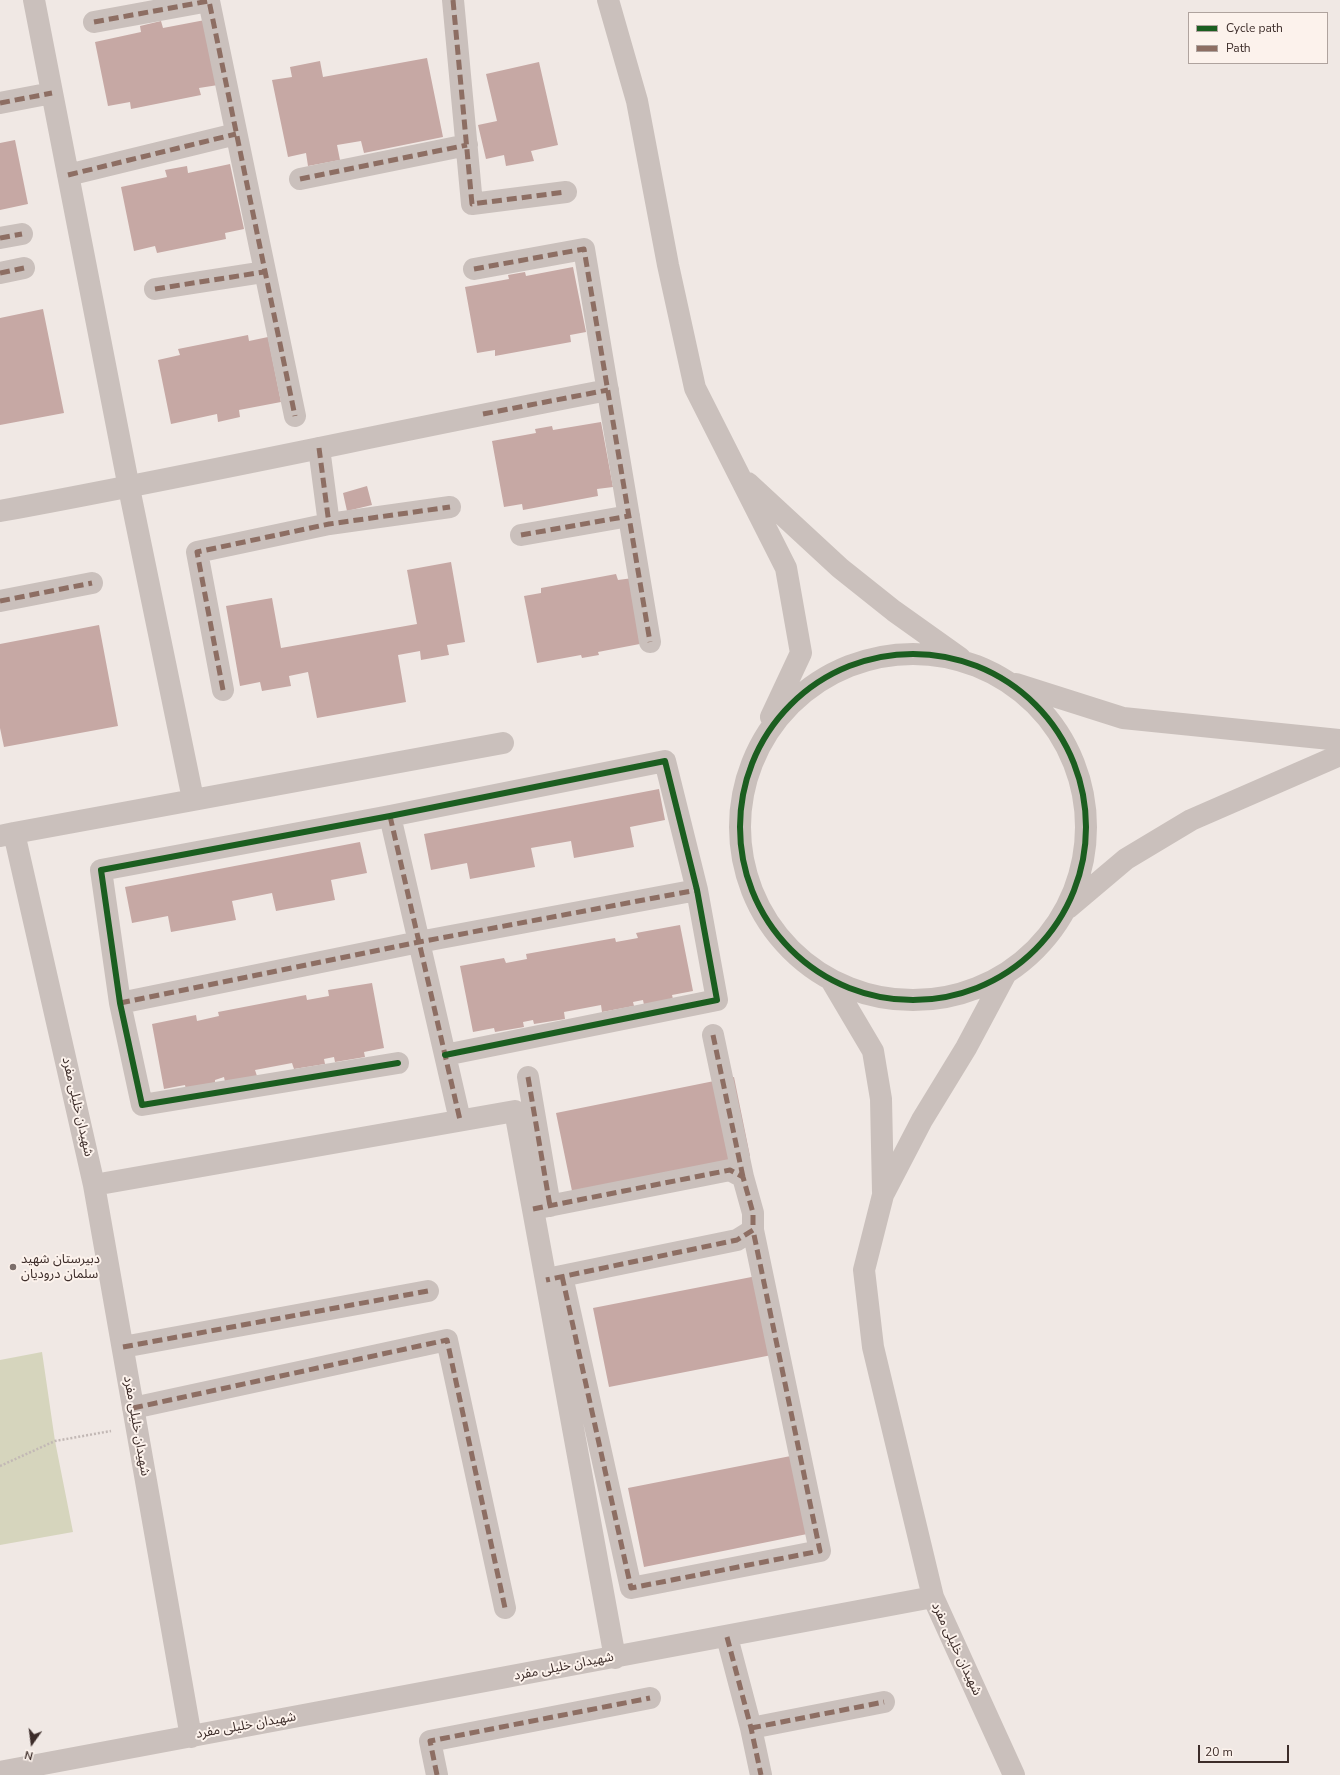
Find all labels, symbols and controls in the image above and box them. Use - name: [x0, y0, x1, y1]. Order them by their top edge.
- legend: [1188, 12, 1328, 64]
- text: Cycle path: [1226, 20, 1283, 36]
- text: Path: [1226, 40, 1251, 56]
- street label: شهیدان خلیلی مفرد: [58, 1056, 96, 1158]
- place label: دبیرستان شهید سلمان درودیان: [21, 1252, 100, 1283]
- marker: دبیرستان شهید سلمان درودیان: [8, 1262, 18, 1272]
- street label: شهیدان خلیلی مفرد: [120, 1375, 152, 1477]
- street label: شهیدان خلیلی مفرد: [928, 1600, 984, 1698]
- street label: شهیدان خلیلی مفرد: [513, 1650, 615, 1684]
- street label: شهیدان خلیلی مفرد: [195, 1710, 297, 1742]
- north arrow: [12, 1723, 52, 1763]
- scale bar: [1200, 1737, 1291, 1763]
- text: 20 m: [1205, 1744, 1233, 1760]
- text: N: [23, 1747, 35, 1763]

